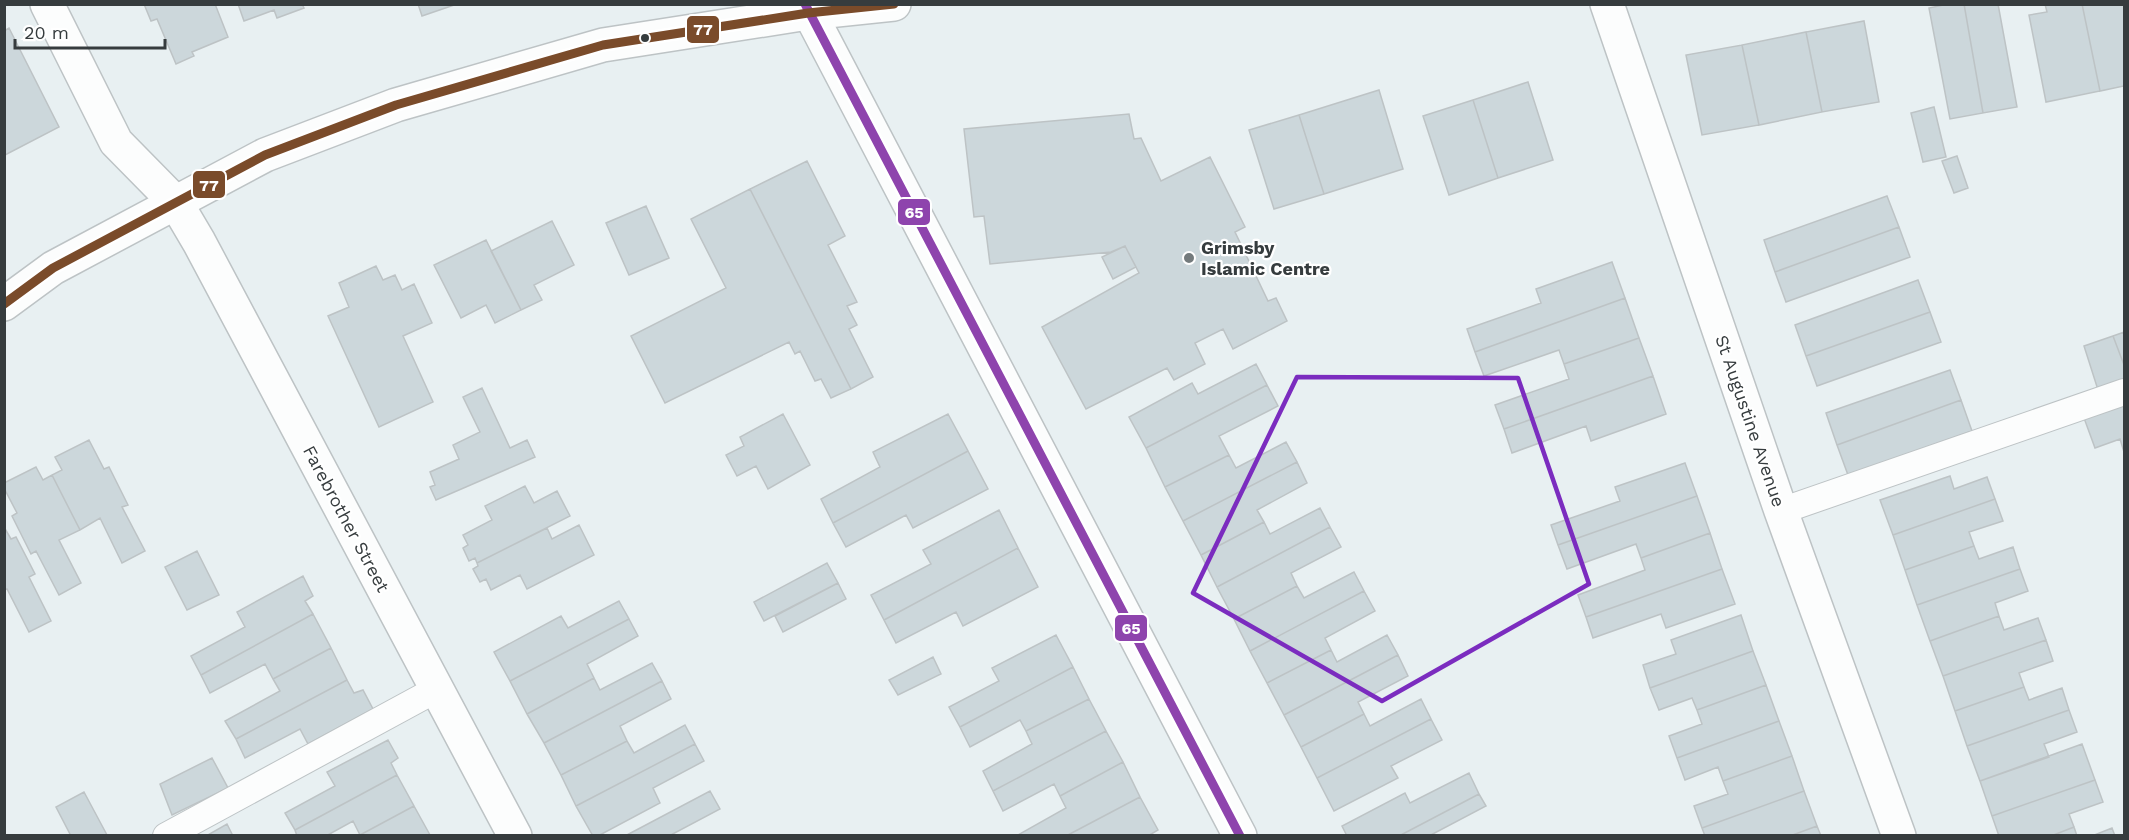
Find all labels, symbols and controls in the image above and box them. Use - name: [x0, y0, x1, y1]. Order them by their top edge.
- scale bar: [15, 12, 165, 50]
- line badge: 77: [686, 15, 720, 44]
- text: 77: [693, 20, 713, 39]
- text: 20 m: [24, 22, 69, 43]
- unlabelled marker: [639, 32, 651, 44]
- line badge: 77: [192, 170, 226, 199]
- text: 77: [199, 176, 219, 195]
- line badge: 65: [897, 198, 931, 226]
- text: 65: [904, 203, 924, 222]
- place label: Grimsby Islamic Centre: [1201, 237, 1330, 279]
- marker: Grimsby Islamic Centre: [1182, 251, 1196, 265]
- street label: St Augustine Avenue: [1711, 332, 1790, 510]
- street label: Farebrother Street: [299, 442, 394, 596]
- line badge: 65: [1114, 614, 1148, 642]
- text: 65: [1121, 619, 1141, 638]

